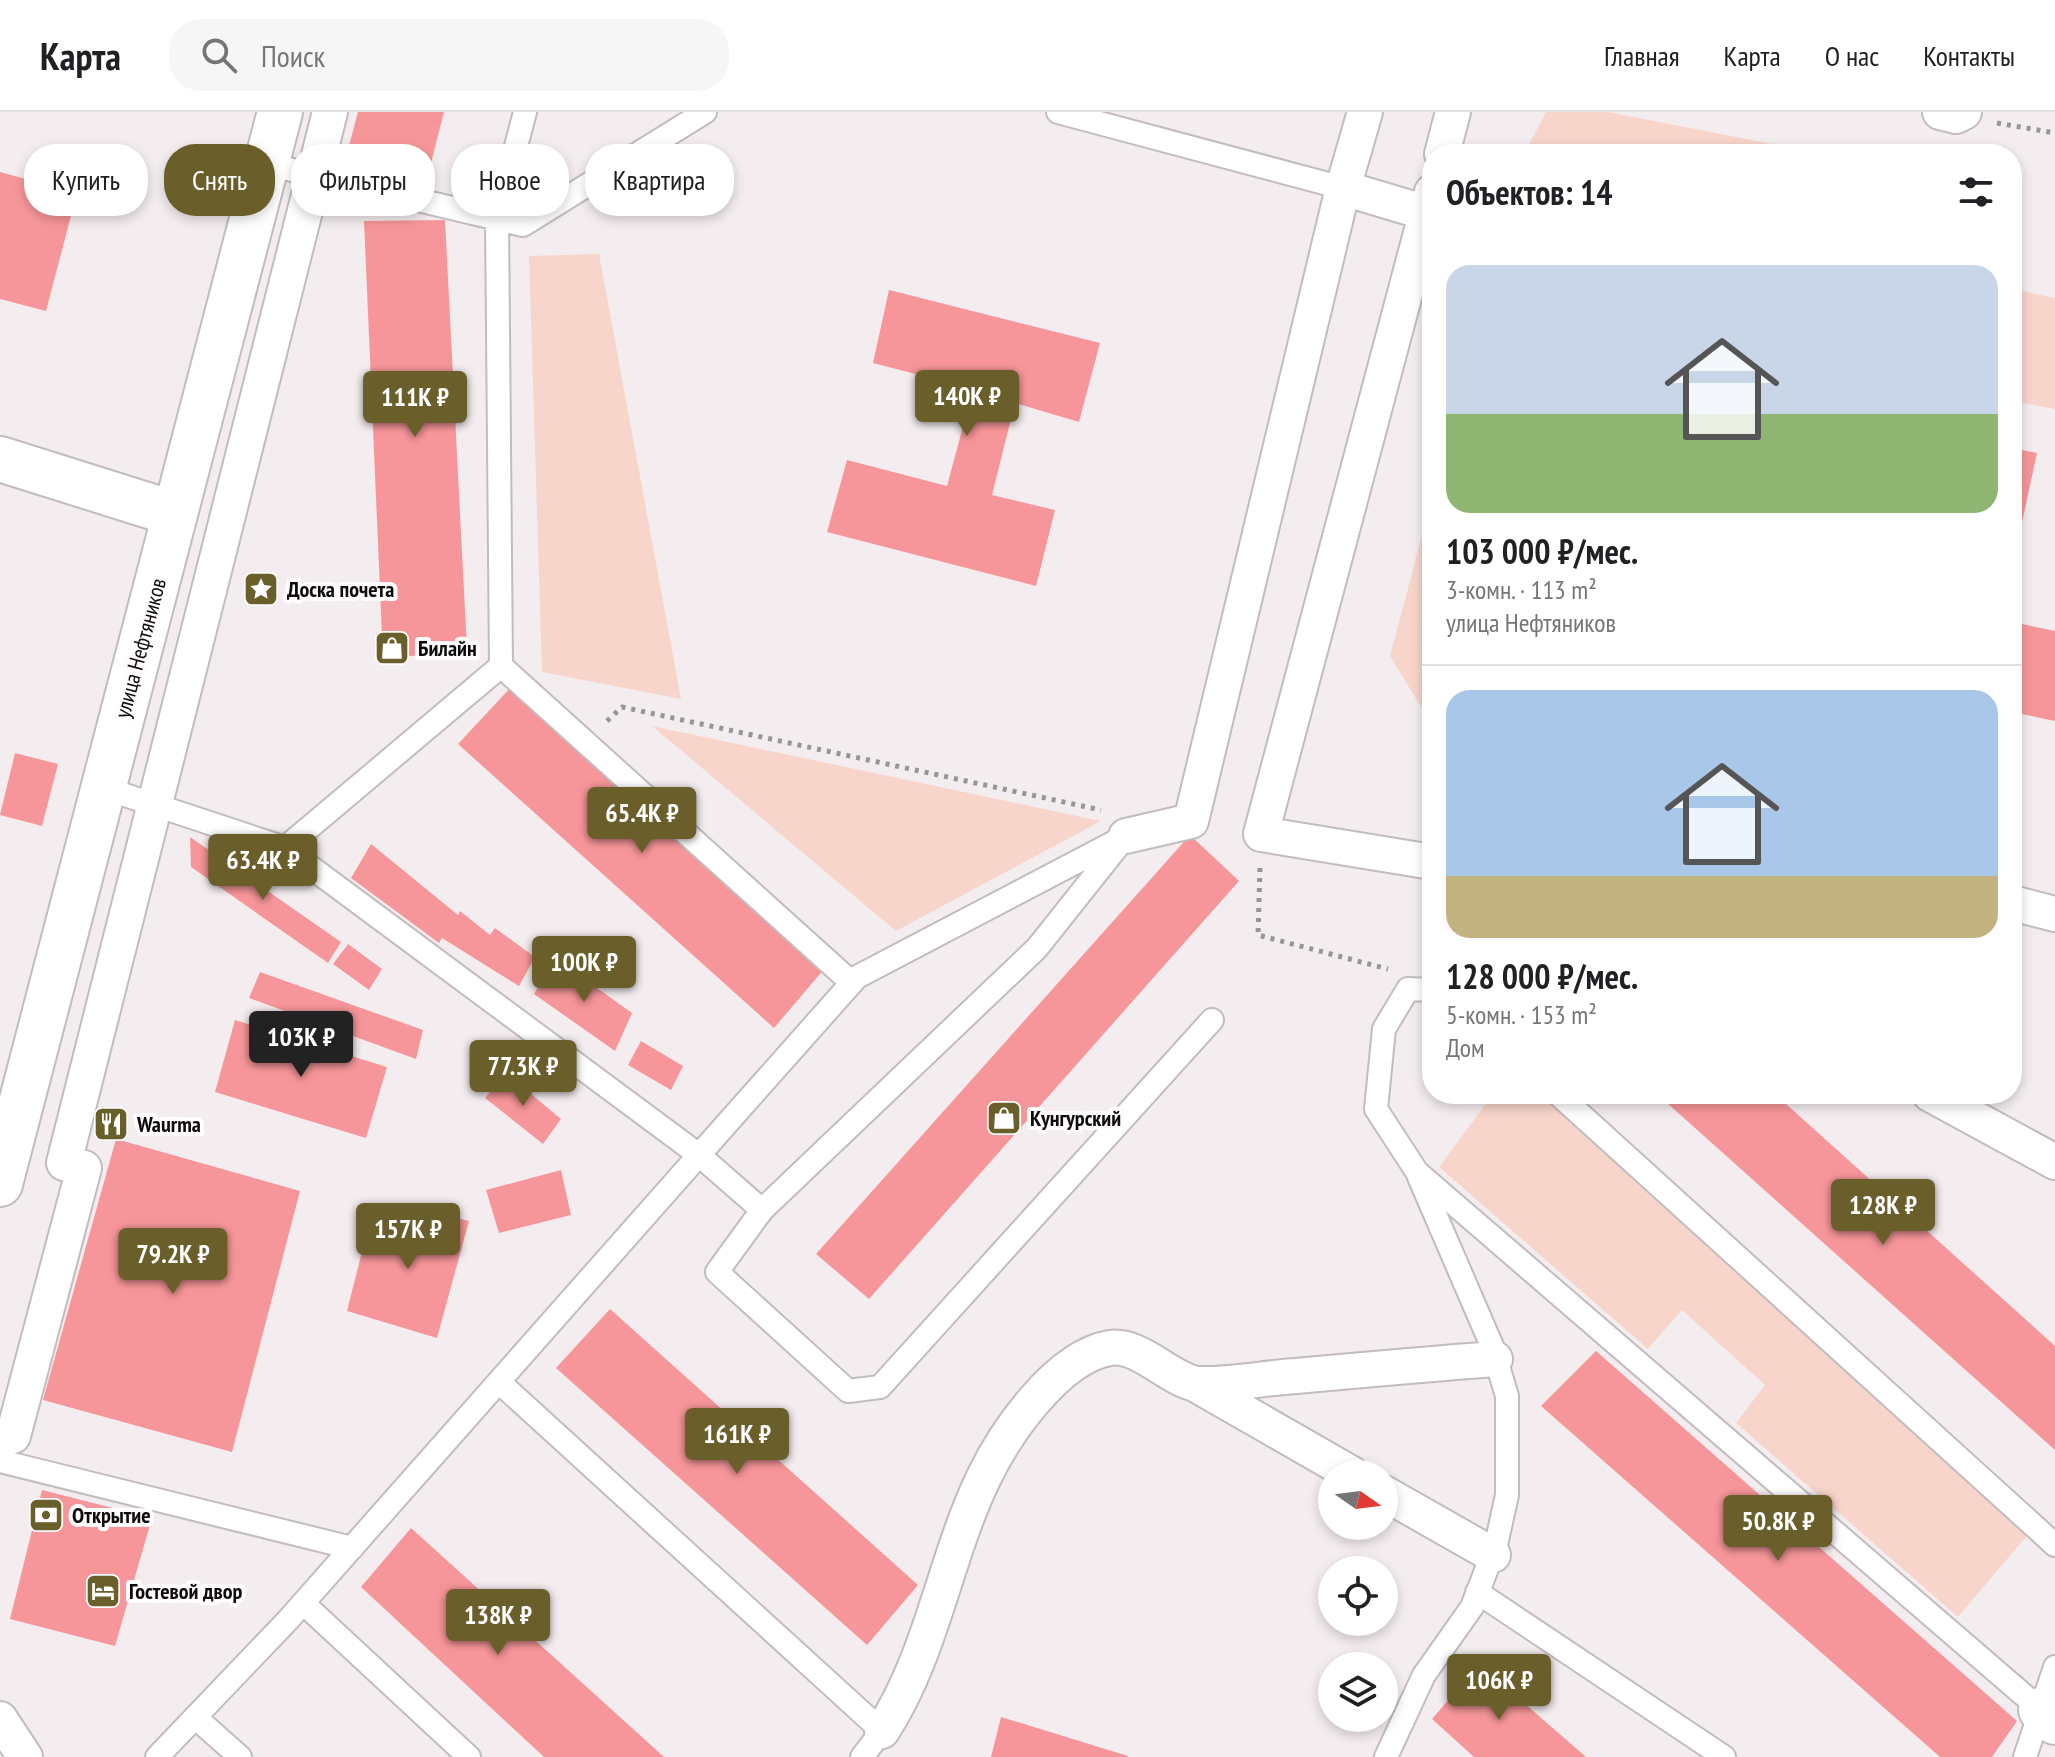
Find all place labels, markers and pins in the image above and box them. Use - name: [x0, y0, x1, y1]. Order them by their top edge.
- pin: 140K ₽: [902, 370, 1032, 438]
- pin: 111K ₽: [350, 371, 480, 439]
- place icon: Доска почета: [242, 570, 280, 608]
- place label: Доска почета: [287, 575, 394, 603]
- shop icon: Билайн: [373, 629, 411, 667]
- place label: Билайн: [418, 634, 477, 662]
- pin: 65.4K ₽: [568, 787, 716, 855]
- pin: 63.4K ₽: [189, 834, 337, 902]
- pin: 100K ₽: [519, 936, 649, 1004]
- pin: 103K ₽: [236, 1011, 366, 1079]
- pin: 77.3K ₽: [449, 1040, 597, 1108]
- shop icon: Кунгурский: [985, 1099, 1023, 1137]
- place label: Кунгурский: [1030, 1104, 1121, 1132]
- restaurant icon: Waurma: [92, 1105, 130, 1143]
- place label: Waurma: [136, 1110, 201, 1138]
- pin: 128K ₽: [1818, 1179, 1948, 1247]
- pin: 157K ₽: [343, 1203, 473, 1271]
- pin: 79.2K ₽: [99, 1228, 247, 1296]
- pin: 161K ₽: [672, 1408, 802, 1476]
- pin: 50.8K ₽: [1704, 1495, 1852, 1563]
- bank icon: Открытие: [27, 1496, 65, 1534]
- place label: Открытие: [72, 1501, 151, 1529]
- hotel icon: Гостевой двор: [84, 1572, 122, 1610]
- place label: Гостевой двор: [129, 1577, 242, 1605]
- pin: 138K ₽: [433, 1589, 563, 1657]
- pin: 106K ₽: [1434, 1654, 1564, 1722]

